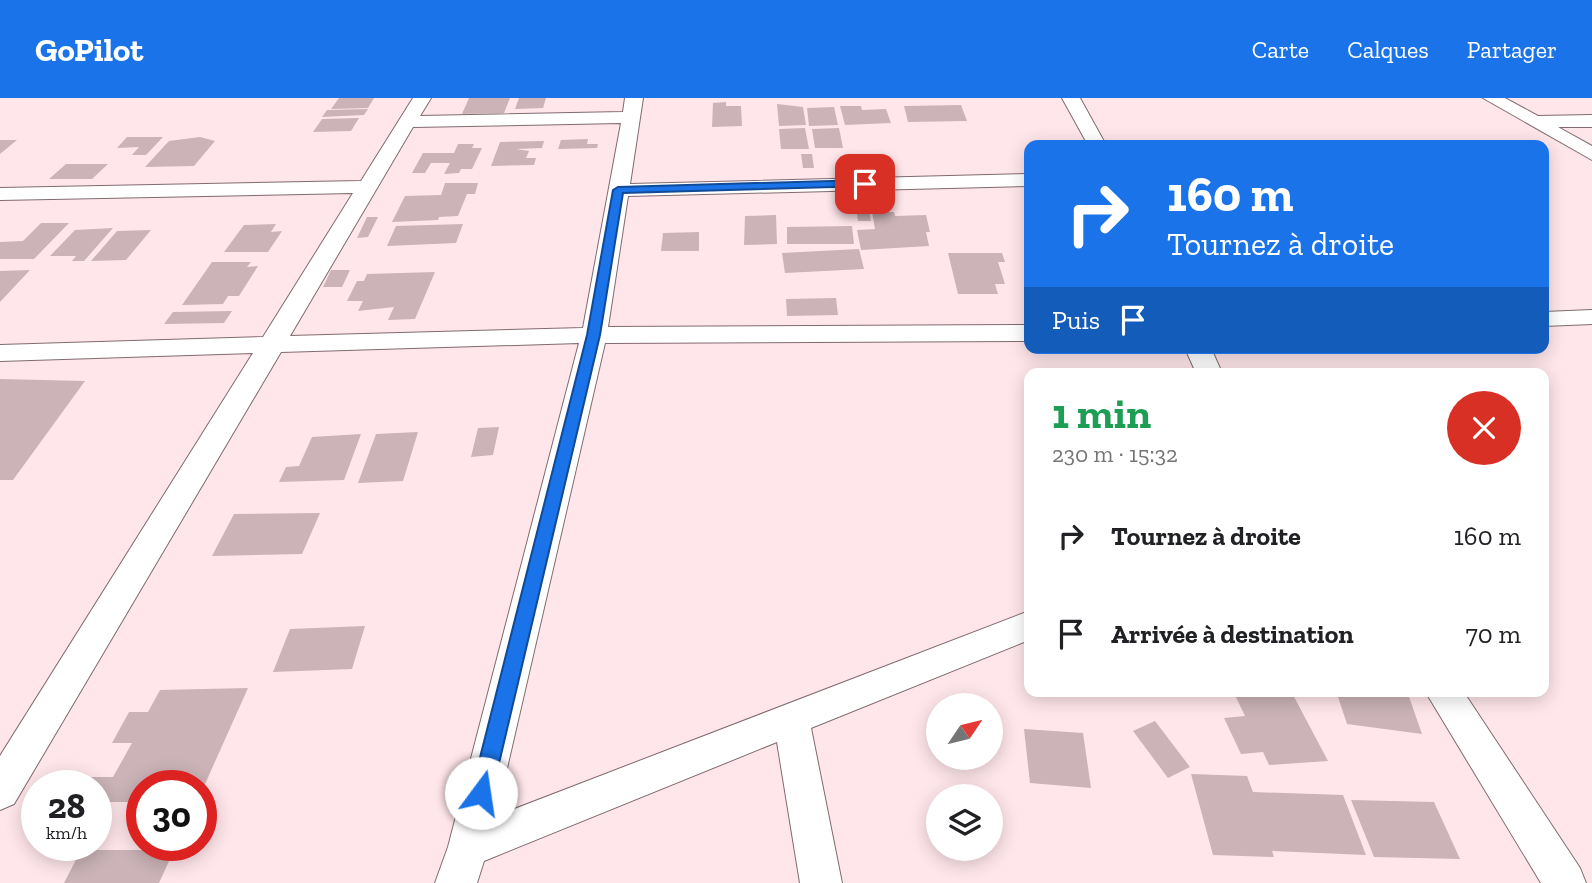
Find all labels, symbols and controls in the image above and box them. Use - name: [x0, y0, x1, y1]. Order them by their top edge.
- text: GoPilot: [35, 30, 143, 69]
- text: Carte: [1252, 35, 1309, 64]
- text: Calques: [1347, 35, 1429, 64]
- text: Partager: [1467, 35, 1557, 64]
- pin: [835, 154, 895, 214]
- icon: arrive: [846, 165, 884, 203]
- text: 160 m: [1167, 165, 1293, 224]
- icon: right: [1052, 168, 1143, 259]
- text: Tournez à droite: [1167, 225, 1394, 263]
- icon: arrive: [1114, 301, 1152, 339]
- text: Puis: [1052, 304, 1100, 336]
- text: 1 min: [1052, 388, 1151, 439]
- button: close: [1447, 391, 1521, 465]
- text: 230 m · 15:32: [1052, 440, 1178, 468]
- icon: right: [1052, 517, 1090, 555]
- text: Tournez à droite: [1111, 520, 1301, 552]
- text: 160 m: [1454, 520, 1521, 552]
- icon: arrive: [1052, 615, 1090, 653]
- text: Arrivée à destination: [1111, 618, 1354, 650]
- text: 70 m: [1465, 618, 1521, 650]
- north arrow: [926, 693, 1003, 770]
- map controls: [926, 693, 1003, 861]
- position arrow: [444, 756, 518, 830]
- speed limit sign: 30: [126, 770, 217, 861]
- button: layers: [926, 784, 1003, 861]
- text: 28: [48, 785, 85, 827]
- text: km/h: [46, 822, 87, 844]

